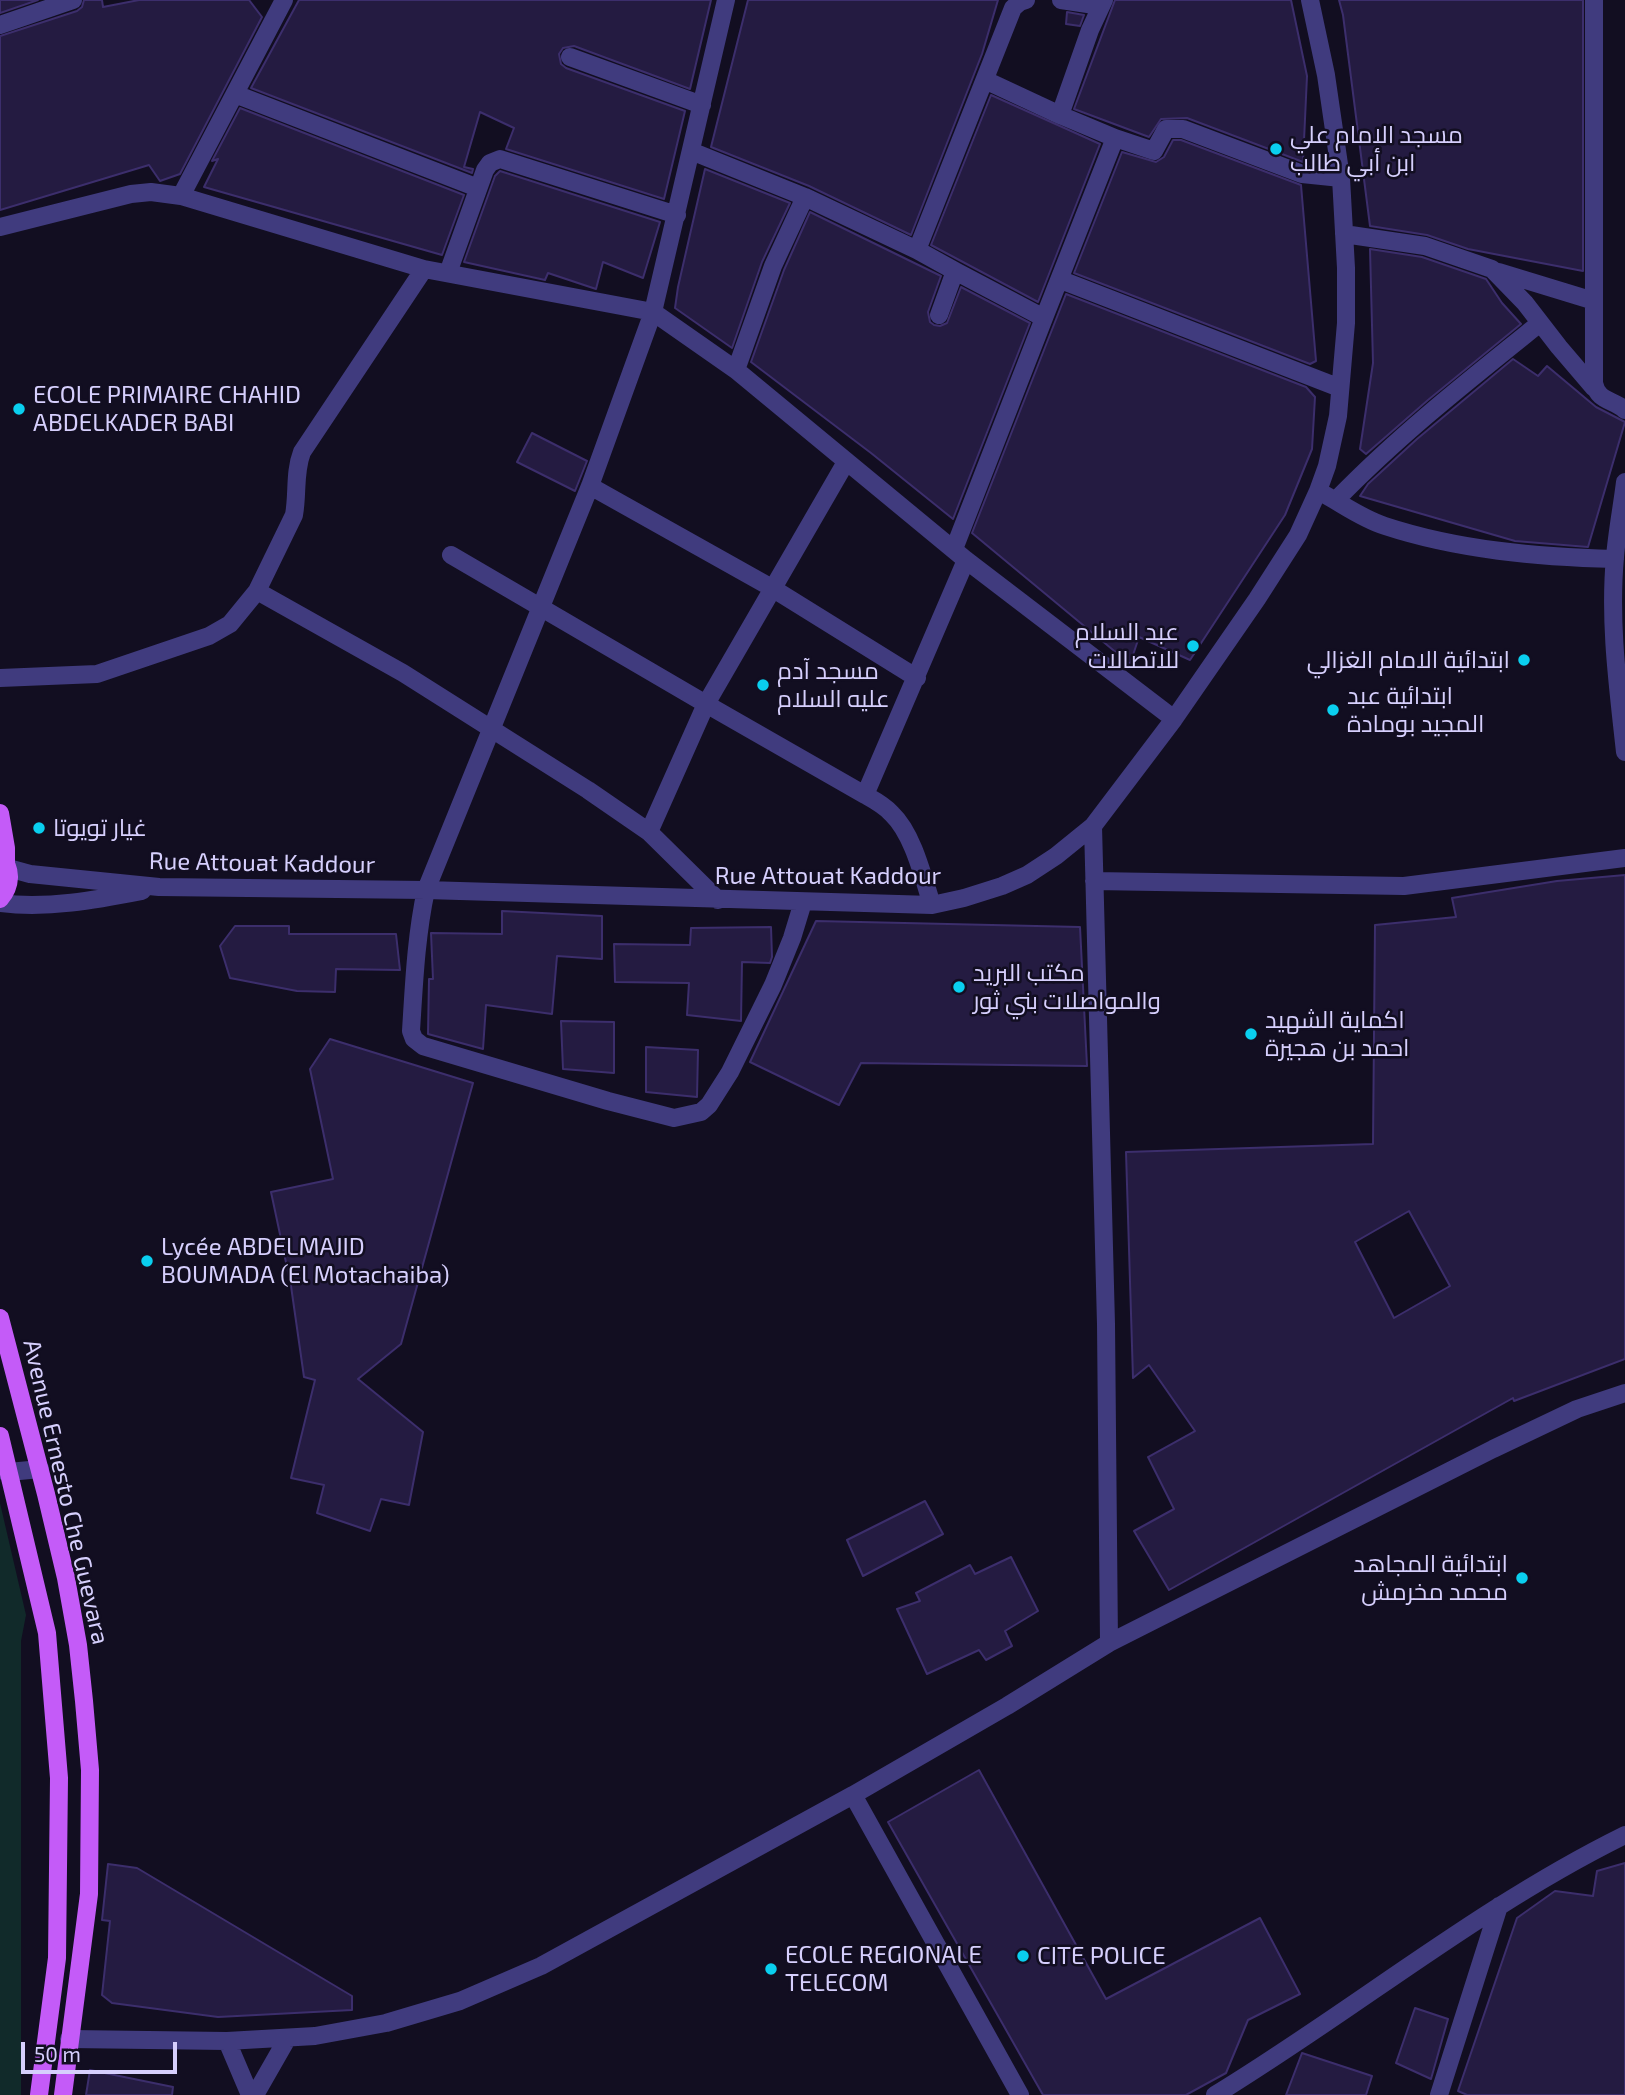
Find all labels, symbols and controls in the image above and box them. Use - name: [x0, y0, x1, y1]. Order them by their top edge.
- place label: مسجد الامام علي ابن أبي طالب: [1290, 121, 1463, 177]
- marker: مسجد الامام علي ابن أبي طالب: [1268, 141, 1284, 157]
- place label: ECOLE PRIMAIRE CHAHID ABDELKADER BABI: [33, 381, 301, 437]
- marker: ECOLE PRIMAIRE CHAHID ABDELKADER BABI: [11, 401, 27, 417]
- place label: عبد السلام للاتصالات: [1075, 618, 1179, 674]
- marker: عبد السلام للاتصالات: [1185, 638, 1201, 654]
- place label: ابتدائية الامام الغزالي: [1307, 646, 1510, 674]
- marker: ابتدائية الامام الغزالي: [1516, 652, 1532, 668]
- place label: مسجد آدم عليه السلام: [777, 657, 890, 713]
- marker: مسجد آدم عليه السلام: [755, 677, 771, 693]
- place label: ابتدائية عبد المجيد بومادة: [1347, 682, 1484, 738]
- marker: ابتدائية عبد المجيد بومادة: [1325, 702, 1341, 718]
- place label: غيار تويوتا: [53, 814, 147, 842]
- marker: غيار تويوتا: [31, 820, 47, 836]
- street label: Rue Attouat Kaddour: [149, 847, 375, 879]
- street label: Rue Attouat Kaddour: [715, 862, 941, 890]
- place label: مكتب البريد والمواصلات بني ثور: [973, 959, 1161, 1015]
- marker: مكتب البريد والمواصلات بني ثور: [951, 979, 967, 995]
- place label: اكماية الشهيد احمد بن هجيرة: [1265, 1006, 1410, 1062]
- marker: اكماية الشهيد احمد بن هجيرة: [1243, 1026, 1259, 1042]
- place label: Lycée ABDELMAJID BOUMADA (El Motachaiba): [161, 1233, 450, 1289]
- marker: Lycée ABDELMAJID BOUMADA (El Motachaiba): [139, 1253, 155, 1269]
- street label: Avenue Ernesto Che Guevara: [17, 1337, 115, 1647]
- place label: ابتدائية المجاهد محمد مخرمش: [1353, 1550, 1508, 1606]
- marker: ابتدائية المجاهد محمد مخرمش: [1514, 1570, 1530, 1586]
- place label: ECOLE REGIONALE TELECOM: [785, 1941, 982, 1997]
- place label: CITE POLICE: [1037, 1942, 1166, 1970]
- marker: CITE POLICE: [1015, 1948, 1031, 1964]
- marker: ECOLE REGIONALE TELECOM: [763, 1961, 779, 1977]
- scale bar: [24, 2028, 180, 2072]
- text: 50 m: [34, 2041, 81, 2066]

